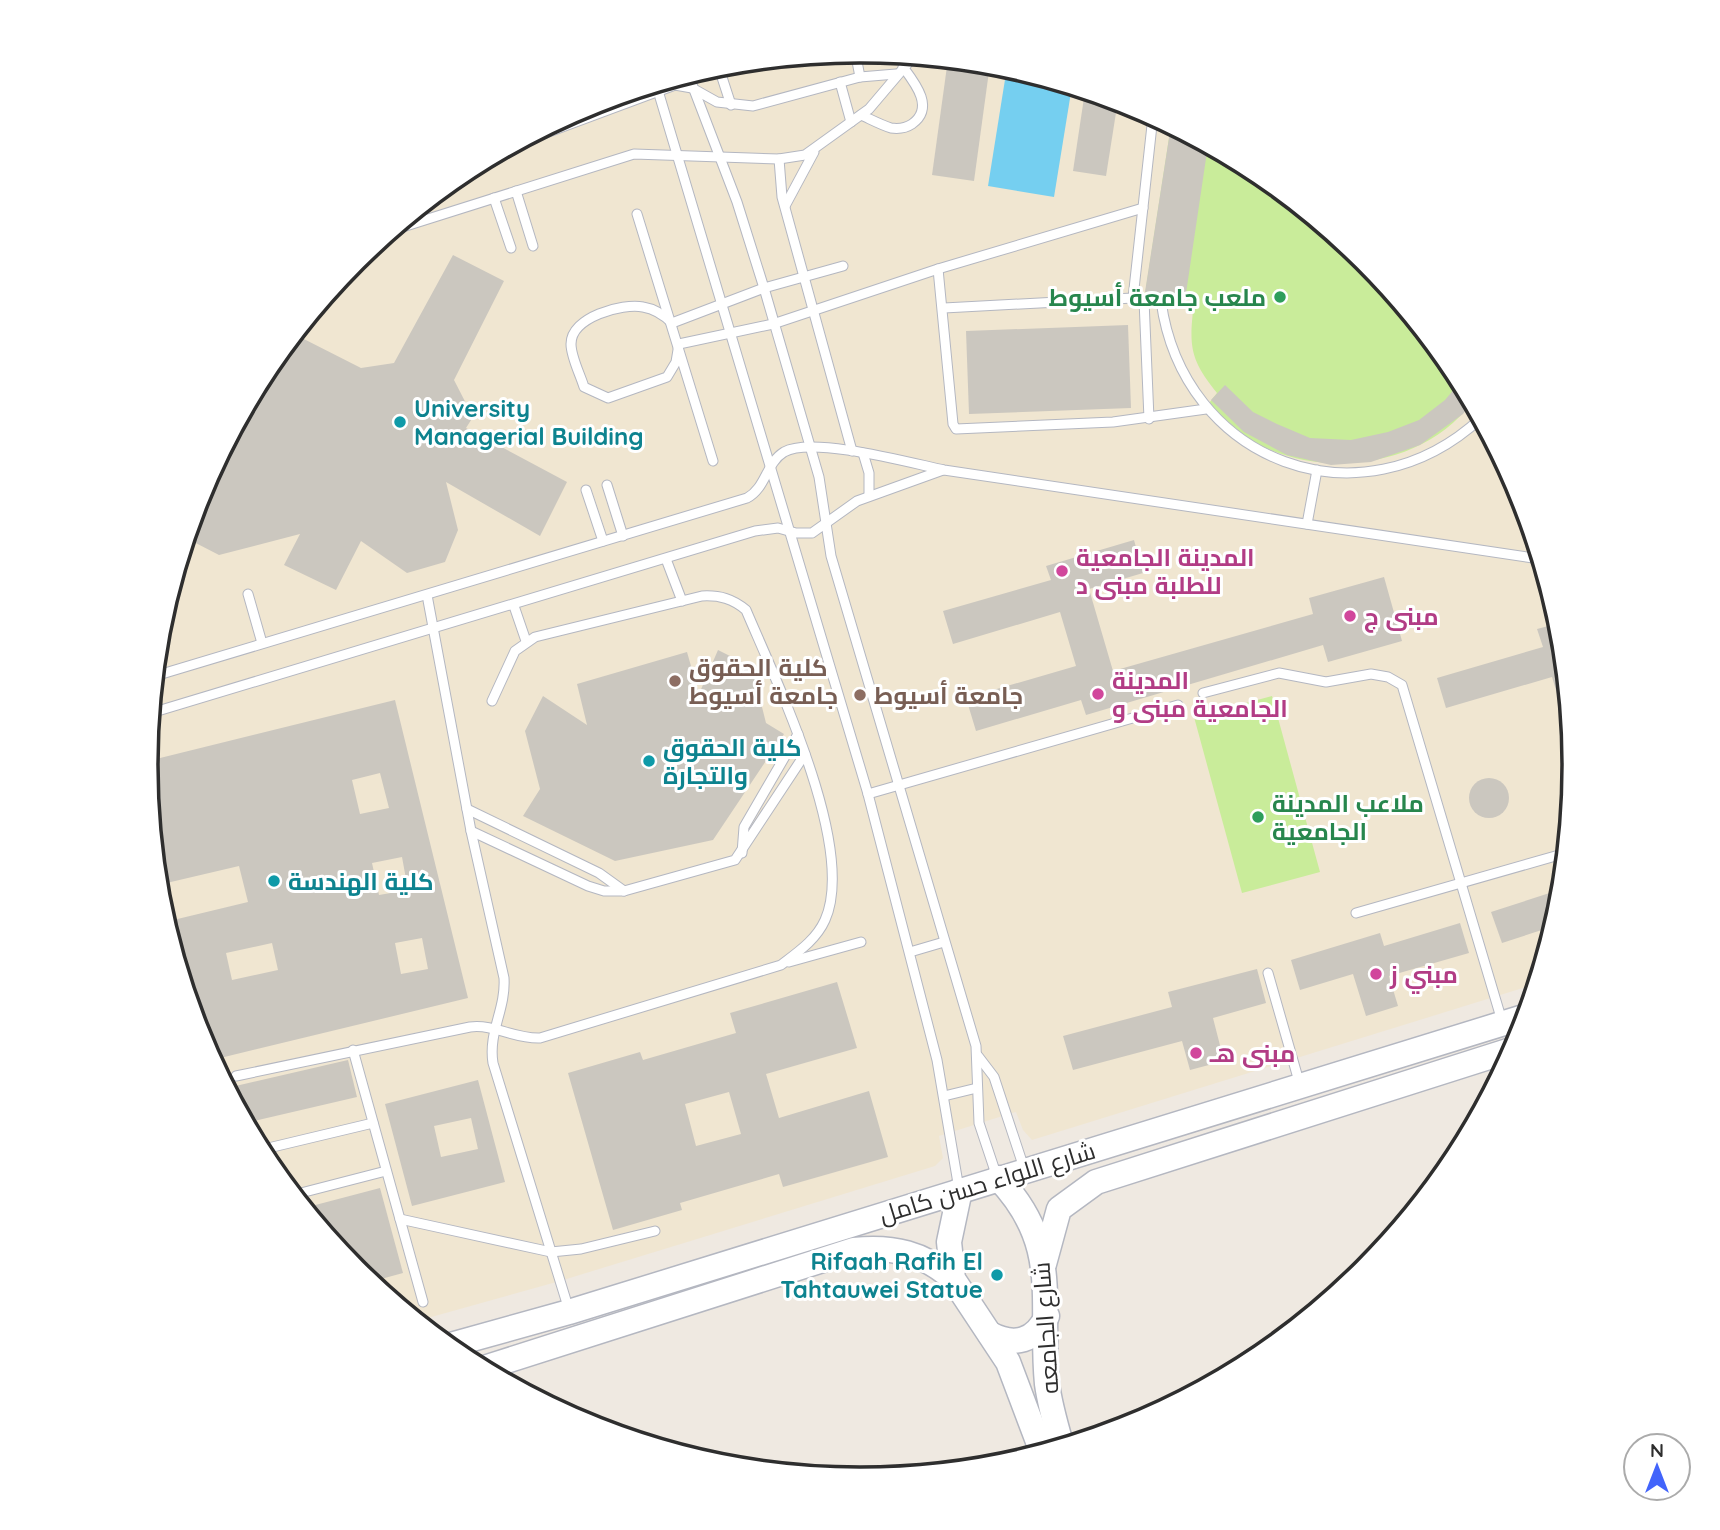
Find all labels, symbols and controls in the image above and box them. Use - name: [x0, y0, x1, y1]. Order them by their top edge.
- place label: ملعب جامعة أسيوط: [1049, 282, 1266, 312]
- marker: ملعب جامعة أسيوط: [1272, 289, 1288, 305]
- place label: University Managerial Building: [414, 393, 644, 451]
- marker: University Managerial Building: [392, 414, 408, 430]
- place label: المدينة الجامعية للطلبة مبنى د: [1076, 542, 1255, 600]
- marker: المدينة الجامعية للطلبة مبنى د: [1054, 563, 1070, 579]
- place label: مبنى ج: [1364, 601, 1439, 633]
- marker: مبنى ج: [1342, 608, 1358, 624]
- place label: كلية الحقوق جامعة أسيوط: [689, 652, 838, 710]
- place label: المدينة الجامعية مبنى و: [1112, 665, 1288, 723]
- marker: كلية الحقوق جامعة أسيوط: [667, 673, 683, 689]
- place label: جامعة أسيوط: [874, 680, 1023, 710]
- marker: المدينة الجامعية مبنى و: [1090, 686, 1106, 702]
- marker: جامعة أسيوط: [852, 687, 868, 703]
- place label: كلية الحقوق والتجارة: [663, 732, 802, 790]
- marker: كلية الحقوق والتجارة: [641, 753, 657, 769]
- place label: ملاعب المدينة الجامعية: [1272, 788, 1424, 846]
- marker: ملاعب المدينة الجامعية: [1250, 809, 1266, 825]
- place label: كلية الهندسة: [288, 866, 434, 896]
- marker: كلية الهندسة: [266, 873, 282, 889]
- place label: مبني ز: [1389, 959, 1458, 994]
- marker: مبني ز: [1368, 966, 1384, 982]
- place label: مبنى هـ: [1209, 1038, 1295, 1068]
- marker: مبنى هـ: [1188, 1045, 1204, 1061]
- street label: شارع اللواء حسن كامل: [875, 1135, 1099, 1231]
- place label: Rifaah Rafih El Tahtauwei Statue: [780, 1246, 983, 1304]
- street label: شارع الجامعه: [1025, 1261, 1067, 1395]
- marker: Rifaah Rafih El Tahtauwei Statue: [989, 1267, 1005, 1283]
- north arrow: [1622, 1432, 1692, 1502]
- text: N: [1650, 1438, 1664, 1462]

